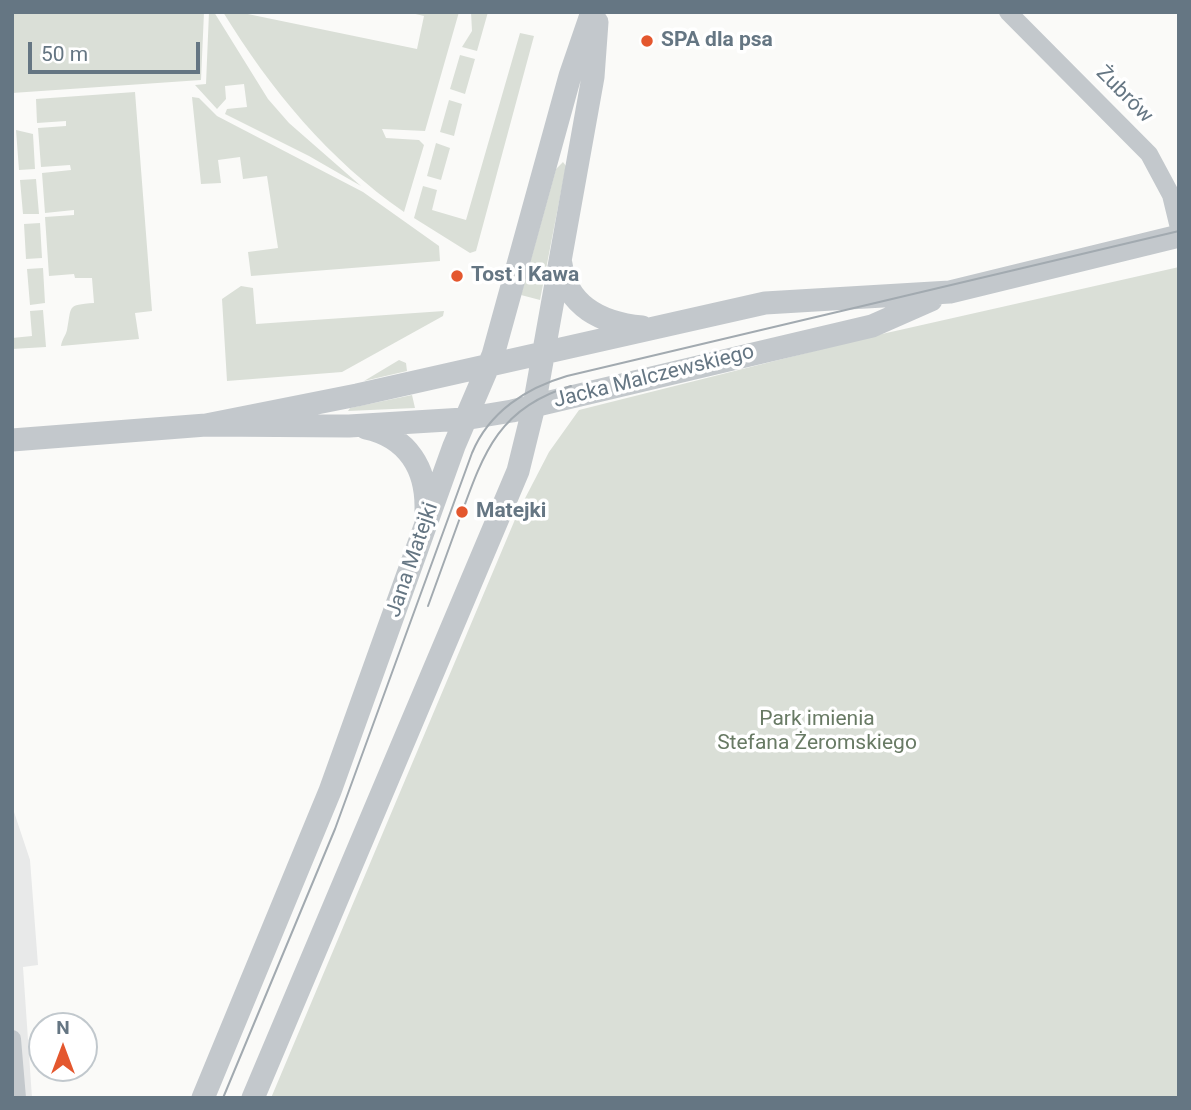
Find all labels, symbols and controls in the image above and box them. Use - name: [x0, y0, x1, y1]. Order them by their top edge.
- scale bar: [32, 28, 203, 72]
- place label: SPA dla psa: [661, 28, 773, 54]
- marker: SPA dla psa: [639, 33, 655, 49]
- text: 50 m: [41, 42, 88, 66]
- street label: Żubrów: [1090, 61, 1158, 129]
- place label: Tost i Kawa: [471, 263, 579, 289]
- marker: Tost i Kawa: [449, 268, 465, 284]
- street label: Jacka Malczewskiego: [551, 340, 757, 414]
- street label: Jana Matejki: [382, 499, 444, 621]
- place label: Matejki: [476, 499, 546, 525]
- marker: Matejki: [454, 504, 470, 520]
- park label: Park imienia Stefana Żeromskiego: [717, 707, 917, 757]
- north arrow: [28, 1012, 98, 1082]
- text: N: [56, 1016, 70, 1039]

